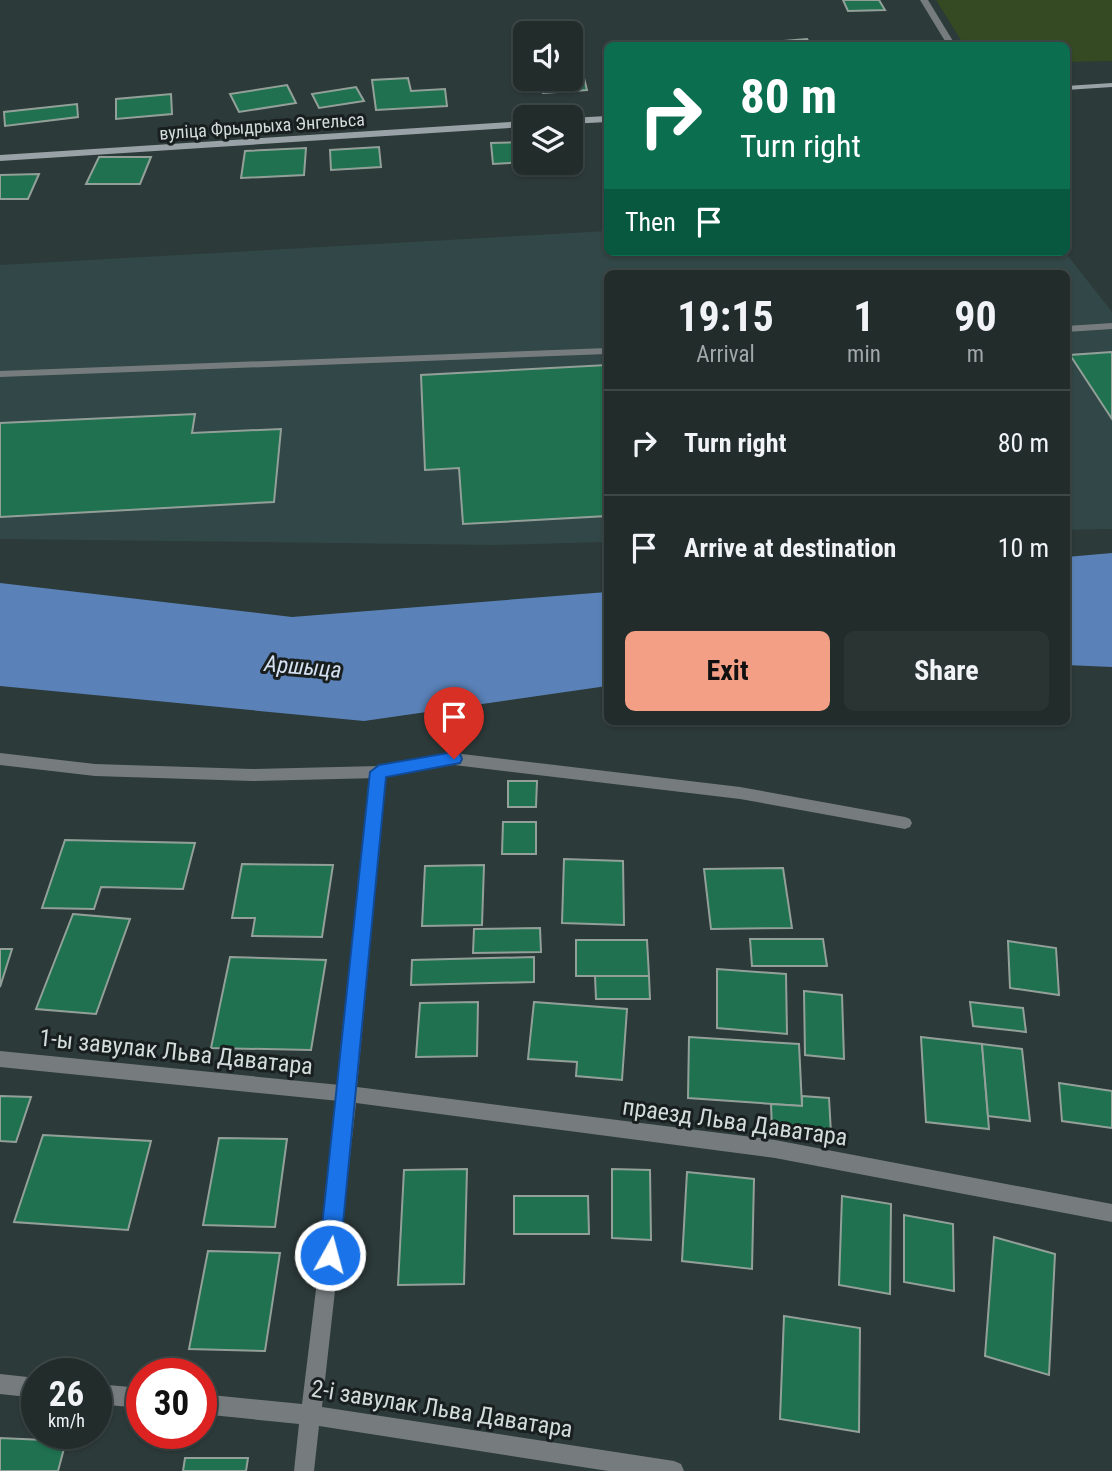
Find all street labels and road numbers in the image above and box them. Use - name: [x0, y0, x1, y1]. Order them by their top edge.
- street label: вуліца Фрыдрыха Энгельса: [159, 108, 365, 144]
- street label: 1-ы завулак Льва Даватара: [38, 1024, 314, 1080]
- street label: праезд Льва Даватара: [621, 1092, 849, 1152]
- street label: 2-і завулак Льва Даватара: [309, 1375, 575, 1443]

